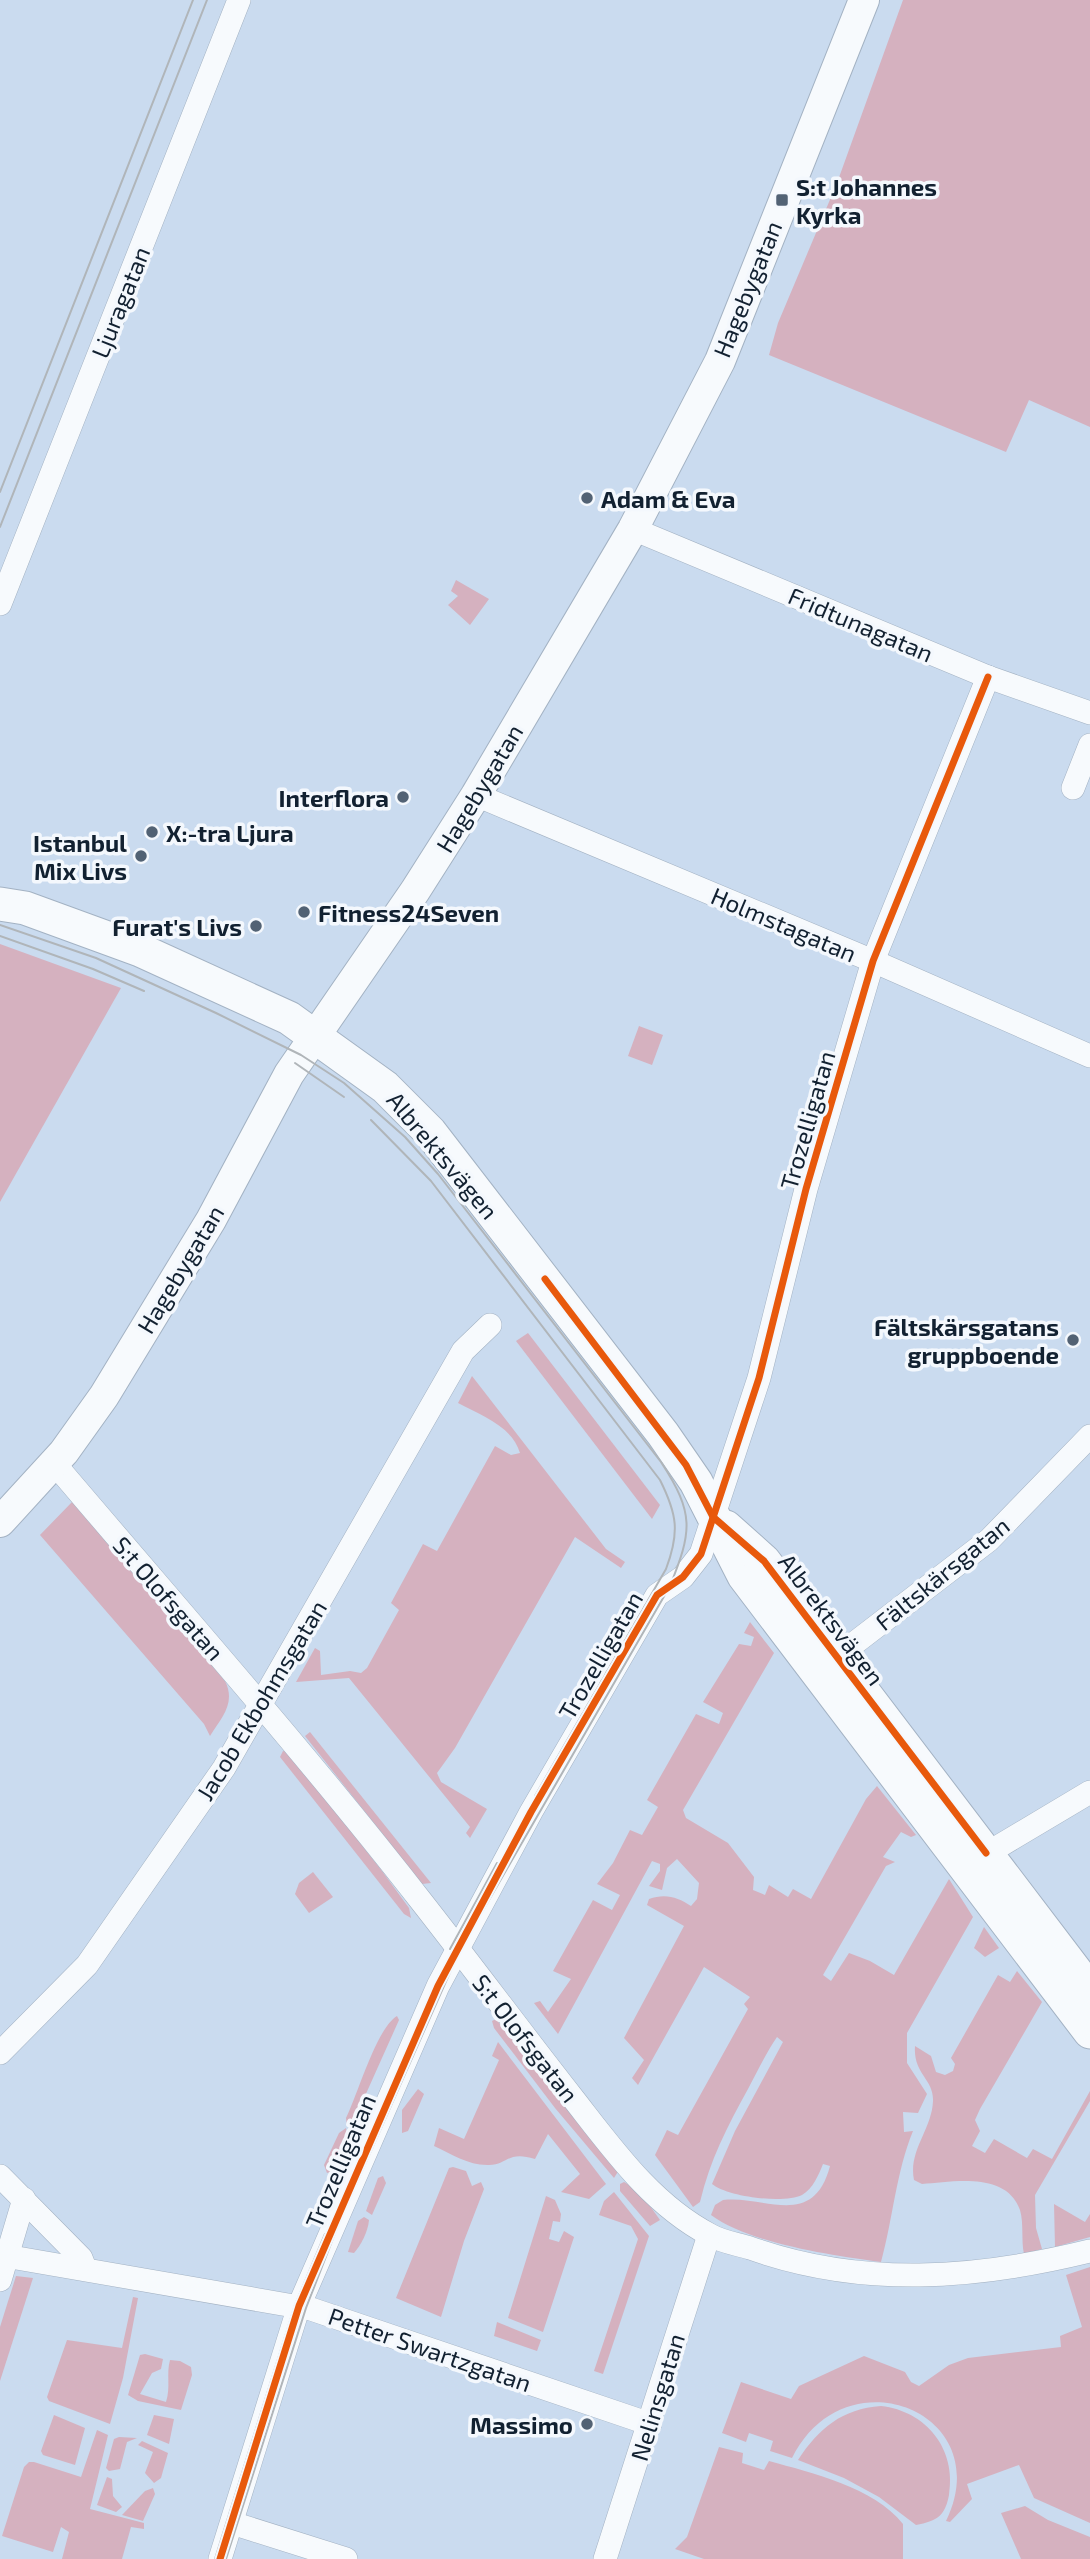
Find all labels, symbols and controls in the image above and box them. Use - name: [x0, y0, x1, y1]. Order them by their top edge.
- place label: S:t Johannes Kyrka: [796, 172, 937, 229]
- marker: S:t Johannes Kyrka: [774, 192, 790, 208]
- street label: Hagebygatan: [707, 217, 787, 361]
- street label: Ljuragatan: [85, 242, 155, 362]
- place label: Adam & Eva: [601, 484, 736, 513]
- marker: Adam & Eva: [579, 490, 595, 506]
- street label: Fridtunagatan: [784, 580, 938, 668]
- street label: Hagebygatan: [429, 719, 529, 857]
- place label: Interflora: [279, 783, 389, 812]
- marker: Interflora: [395, 789, 411, 805]
- place label: X:-tra Ljura: [166, 818, 294, 847]
- marker: X:-tra Ljura: [144, 824, 160, 840]
- place label: Istanbul Mix Livs: [33, 828, 127, 885]
- marker: Istanbul Mix Livs: [133, 848, 149, 864]
- street label: Holmstagatan: [707, 880, 861, 968]
- place label: Fitness24Seven: [318, 898, 499, 927]
- marker: Fitness24Seven: [296, 904, 312, 920]
- place label: Furat's Livs: [112, 912, 242, 941]
- marker: Furat's Livs: [248, 918, 264, 934]
- street label: Trozelligatan: [773, 1047, 841, 1193]
- street label: Albrektsvägen: [381, 1085, 505, 1225]
- street label: Hagebygatan: [130, 1200, 230, 1338]
- place label: Fältskärsgatans gruppboende: [874, 1312, 1059, 1369]
- marker: Fältskärsgatans gruppboende: [1065, 1332, 1081, 1348]
- street label: Fältskärsgatan: [869, 1510, 1015, 1636]
- street label: S:t Olofsgatan: [107, 1530, 231, 1666]
- street label: Albrektsvägen: [773, 1547, 891, 1691]
- street label: Trozelligatan: [552, 1586, 648, 1724]
- street label: Jacob Ekbohmsgatan: [190, 1595, 332, 1805]
- street label: S:t Olofsgatan: [467, 1968, 585, 2108]
- street label: Trozelligatan: [299, 2090, 381, 2232]
- street label: Petter Swartzgatan: [325, 2301, 535, 2397]
- street label: Nelinsgatan: [624, 2330, 690, 2464]
- place label: Massimo: [470, 2410, 573, 2439]
- marker: Massimo: [579, 2416, 595, 2432]

